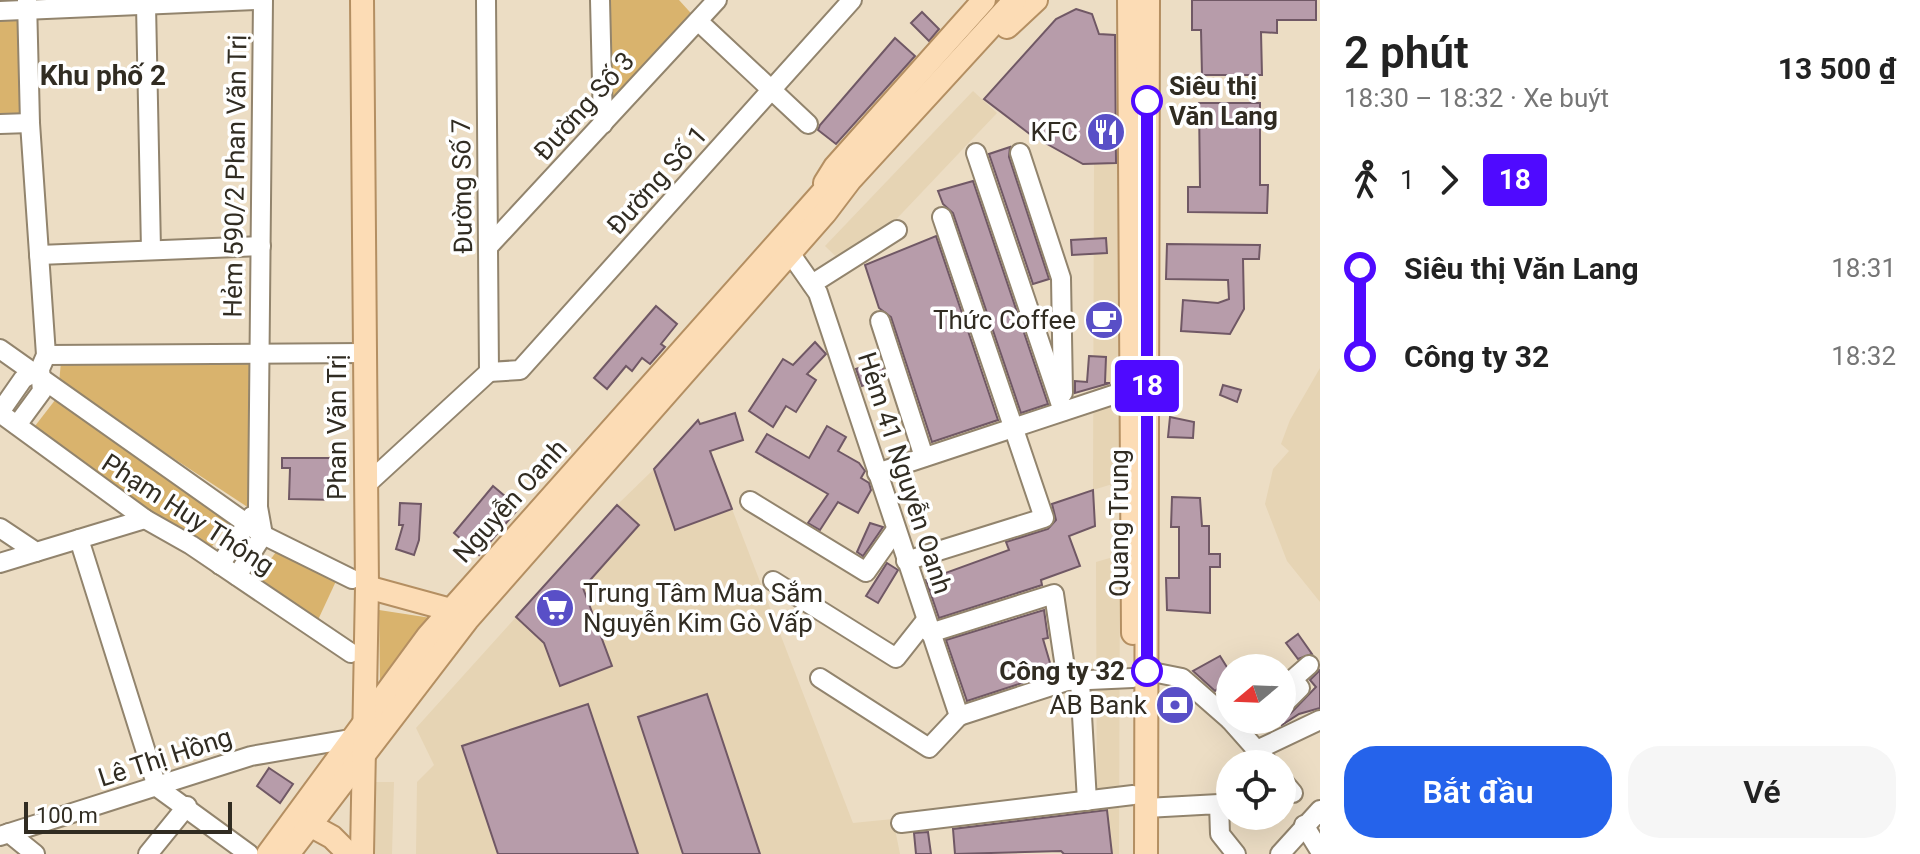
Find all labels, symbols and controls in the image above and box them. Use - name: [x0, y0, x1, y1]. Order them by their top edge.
- text: 2 phút: [1344, 27, 1469, 79]
- street label: Hẻm 590/2 Phan Văn Trị: [218, 34, 252, 318]
- street label: Đường Số 3: [528, 46, 640, 166]
- text: 13 500 ₫: [1778, 51, 1896, 86]
- district label: Khu phố 2: [40, 59, 166, 92]
- place label: Siêu thị Văn Lang: [1169, 71, 1278, 131]
- text: 18:30 – 18:32 · Xe buýt: [1344, 83, 1609, 113]
- marker: Siêu thị Văn Lang: [1132, 86, 1162, 116]
- restaurant icon: KFC: [1085, 111, 1127, 153]
- place label: KFC: [1030, 117, 1078, 147]
- street label: Đường Số 7: [446, 118, 478, 254]
- street label: Đường Số 1: [601, 120, 713, 240]
- icon: walk: [1344, 158, 1388, 202]
- icon: forward: [1427, 158, 1471, 202]
- text: 18: [1499, 163, 1531, 196]
- text: 1: [1400, 165, 1415, 195]
- text: Siêu thị Văn Lang: [1404, 251, 1639, 286]
- text: 18:31: [1831, 253, 1896, 283]
- cafe icon: Thức Coffee: [1083, 299, 1125, 341]
- place label: Thức Coffee: [933, 305, 1076, 335]
- text: Công ty 32: [1404, 339, 1549, 374]
- text: 18:32: [1831, 341, 1896, 371]
- street label: Hẻm 41 Nguyễn Oanh: [852, 348, 958, 598]
- street label: Phan Văn Trị: [322, 354, 352, 500]
- line badge: 18: [1111, 360, 1183, 412]
- text: 18: [1131, 369, 1163, 402]
- street label: Nguyễn Oanh: [447, 433, 573, 569]
- street label: Phạm Huy Thông: [96, 447, 280, 581]
- street label: Quang Trung: [1104, 449, 1134, 597]
- place label: Trung Tâm Mua Sắm Nguyễn Kim Gò Vấp: [583, 578, 823, 638]
- supermarket icon: Trung Tâm Mua Sắm Nguyễn Kim Gò Vấp: [534, 587, 576, 629]
- north arrow: [1216, 654, 1296, 734]
- map controls: [1216, 654, 1296, 830]
- place label: Công ty 32: [999, 656, 1125, 686]
- marker: Công ty 32: [1132, 656, 1162, 686]
- bank icon: AB Bank: [1154, 684, 1196, 726]
- place label: AB Bank: [1050, 690, 1148, 720]
- street label: Lê Thị Hồng: [94, 721, 236, 793]
- button: Bắt đầu: [1344, 746, 1612, 838]
- button: Vé: [1628, 746, 1896, 838]
- button: locate: [1216, 750, 1296, 830]
- scale bar: [24, 798, 232, 834]
- text: 100 m: [36, 803, 98, 828]

